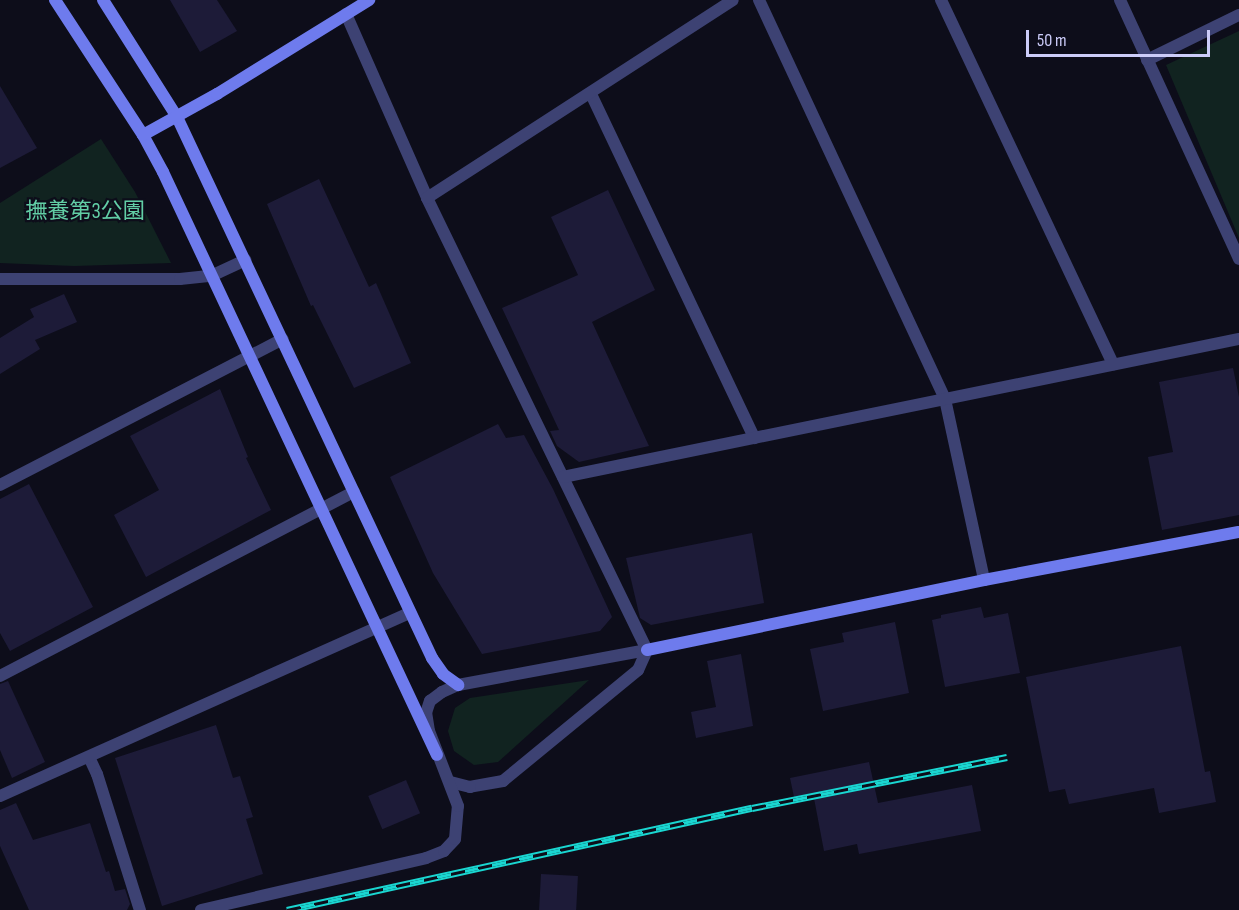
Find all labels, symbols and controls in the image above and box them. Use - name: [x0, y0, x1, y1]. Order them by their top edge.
- scale bar: [1029, 18, 1214, 56]
- text: 50 m: [1037, 30, 1067, 51]
- park label: 撫養第3公園: [25, 199, 145, 225]

